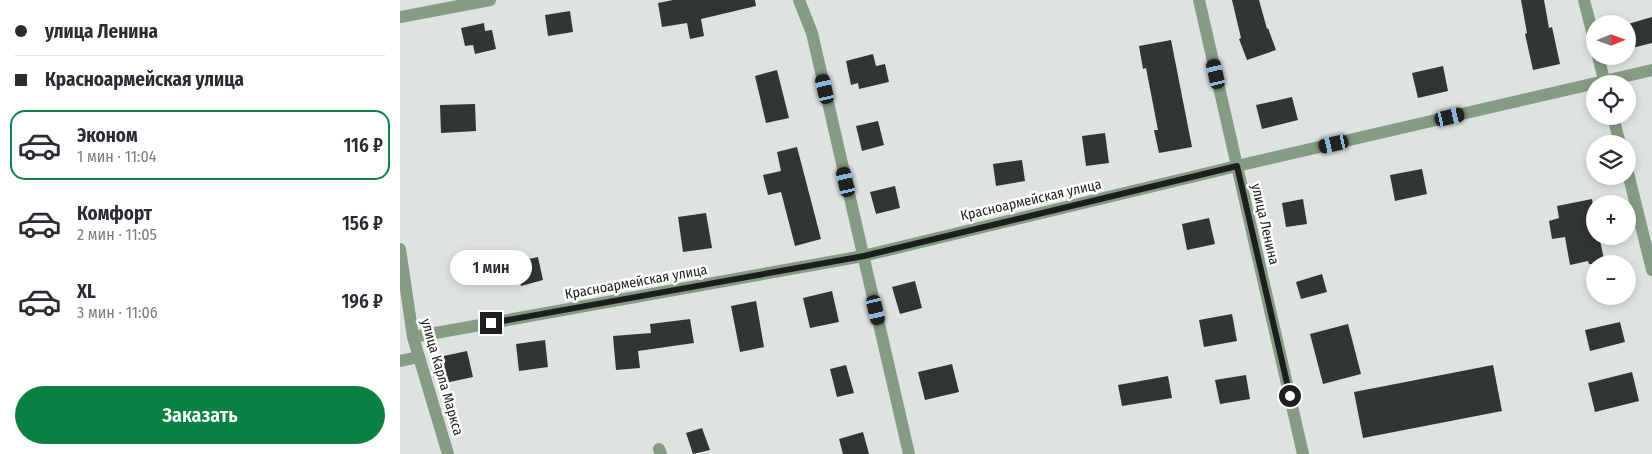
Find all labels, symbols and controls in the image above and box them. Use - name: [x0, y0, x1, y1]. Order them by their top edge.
- north arrow: [1586, 15, 1636, 65]
- map controls: [1586, 15, 1636, 305]
- text: улица Ленина: [45, 20, 158, 43]
- car: [1205, 58, 1226, 90]
- text: Красноармейская улица: [45, 68, 244, 91]
- car: [814, 73, 835, 105]
- button: locate: [1586, 75, 1636, 125]
- car: [1433, 106, 1466, 128]
- icon: car: [17, 123, 62, 168]
- text: Эконом: [77, 124, 138, 147]
- car: [1317, 133, 1350, 155]
- text: 116 ₽: [343, 134, 383, 157]
- button: layers: [1586, 135, 1636, 185]
- text: 1 мин · 11:04: [77, 147, 157, 166]
- car: [835, 166, 856, 198]
- street label: Красноармейская улица: [959, 175, 1103, 224]
- street label: улица Ленина: [1247, 182, 1283, 266]
- button: +: [1586, 195, 1636, 245]
- icon: car: [17, 201, 62, 246]
- text: Комфорт: [77, 202, 152, 225]
- text: 156 ₽: [342, 212, 383, 235]
- text: 2 мин · 11:05: [77, 225, 157, 244]
- callout: 1 мин: [450, 250, 532, 286]
- button: −: [1586, 255, 1636, 305]
- text: 1 мин: [472, 258, 510, 277]
- street label: Красноармейская улица: [564, 261, 709, 303]
- icon: car: [17, 279, 62, 324]
- text: XL: [77, 280, 96, 303]
- text: 196 ₽: [341, 290, 383, 313]
- car: [865, 294, 886, 326]
- text: 3 мин · 11:06: [77, 303, 158, 322]
- route end: [480, 312, 502, 334]
- street label: улица Карла Маркса: [417, 317, 467, 437]
- route start: [1279, 385, 1301, 407]
- button: Заказать: [15, 386, 385, 444]

